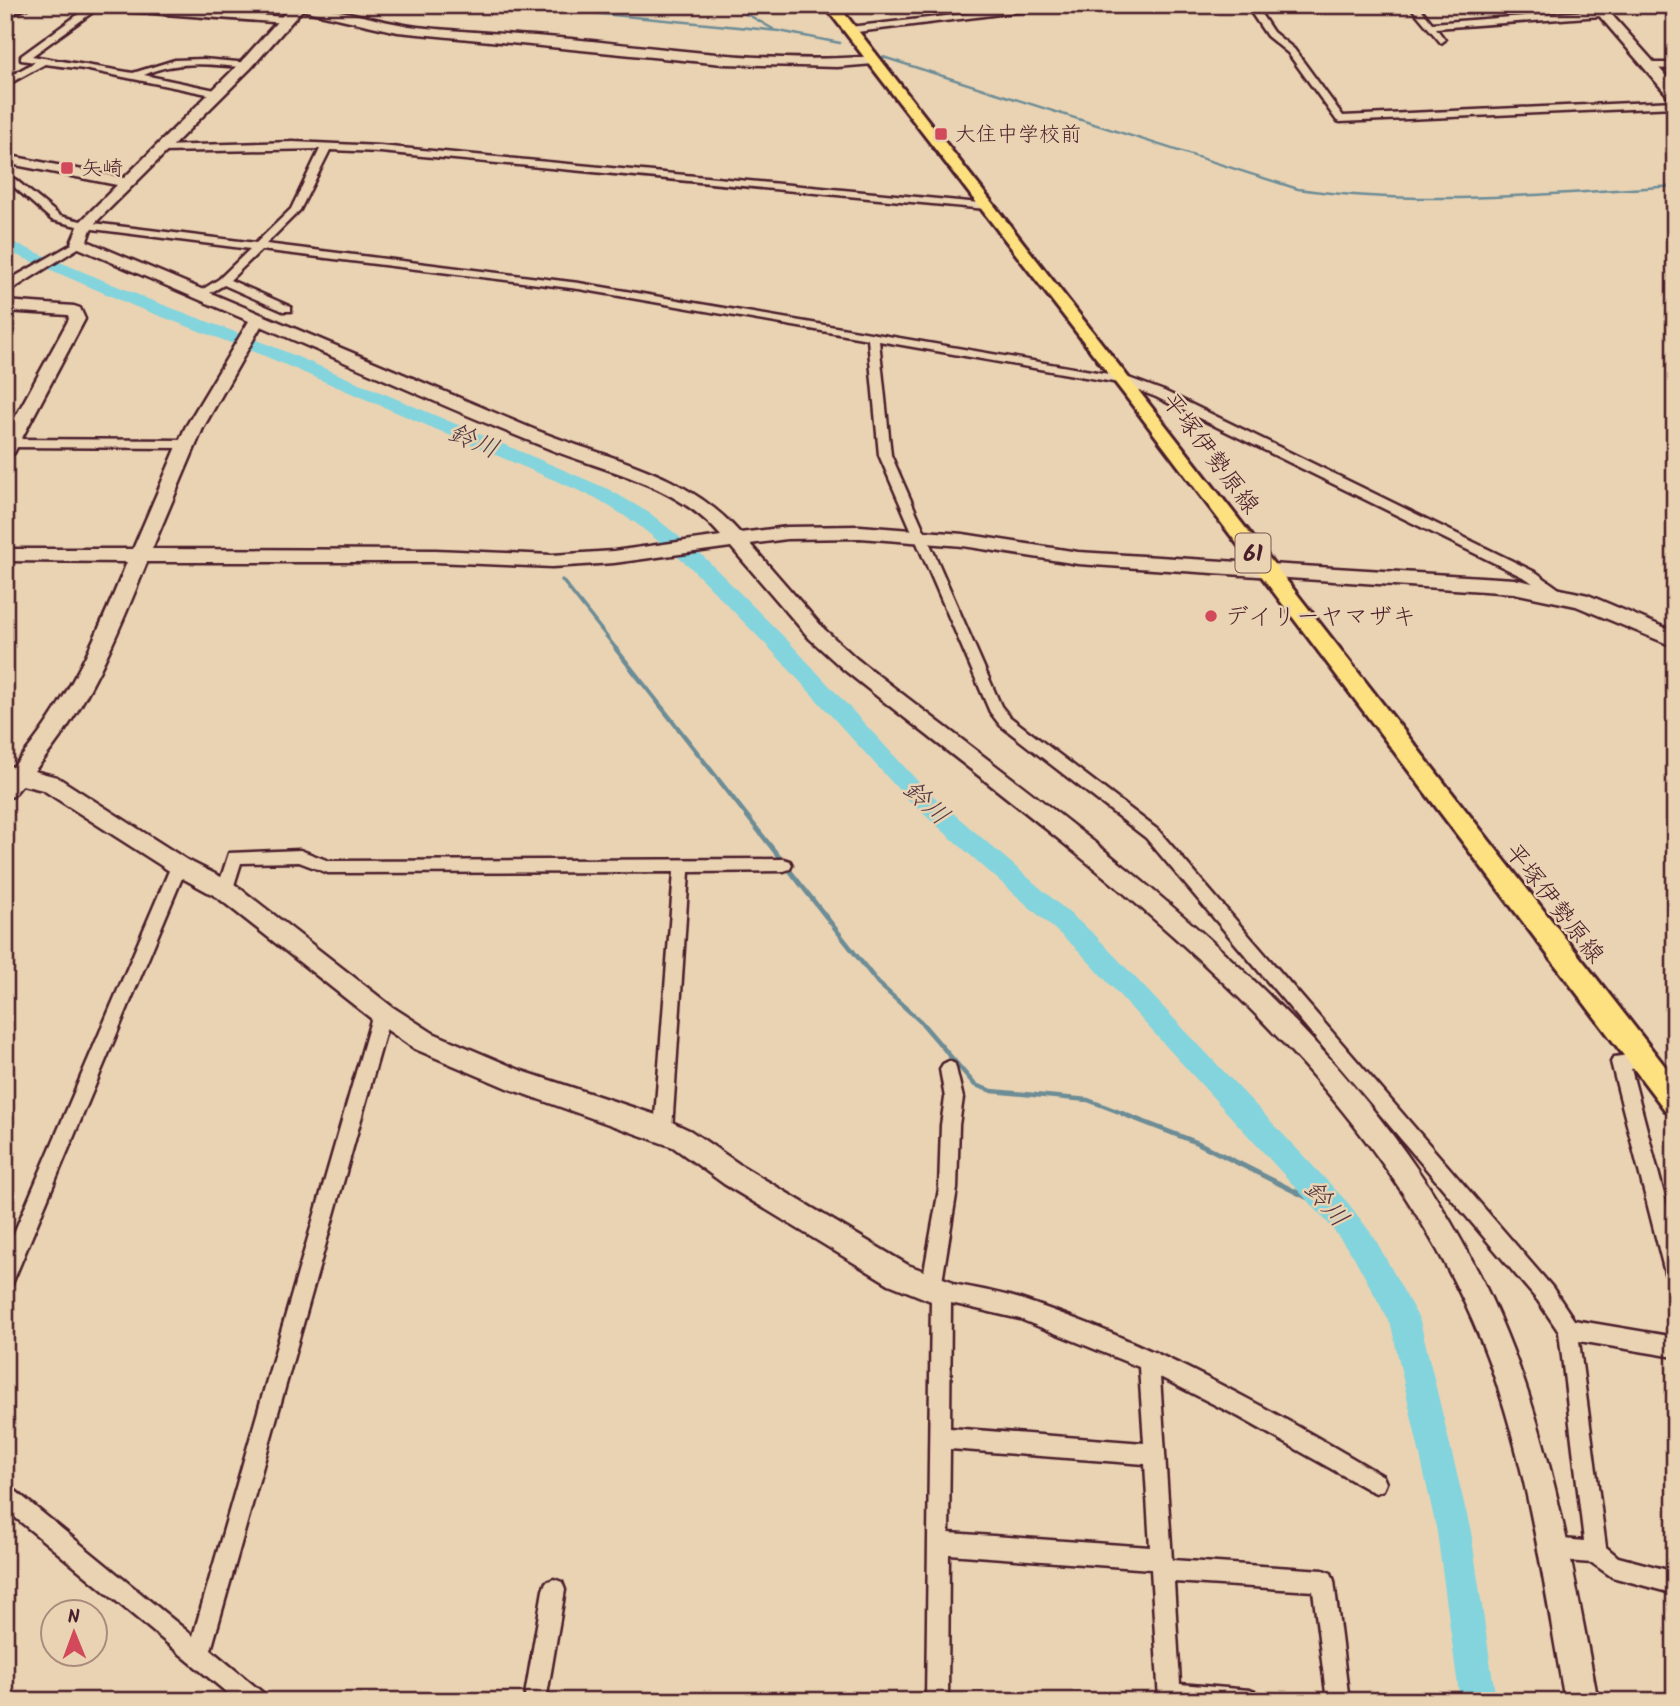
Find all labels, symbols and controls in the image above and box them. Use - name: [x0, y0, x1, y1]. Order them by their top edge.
- place label: 大住中学校前: [955, 119, 1081, 152]
- marker: 大住中学校前: [933, 126, 949, 142]
- place label: 矢崎: [81, 153, 123, 186]
- marker: 矢崎: [59, 160, 75, 176]
- street label: 平塚伊勢原線: [1151, 385, 1269, 523]
- water label: 鈴川: [441, 412, 505, 471]
- road number: 61: [1236, 534, 1270, 572]
- place label: デイリーヤマザキ: [1225, 598, 1416, 637]
- marker: デイリーヤマザキ: [1203, 608, 1219, 624]
- water label: 鈴川: [892, 770, 959, 837]
- street label: 平塚伊勢原線: [1494, 835, 1614, 973]
- water label: 鈴川: [1293, 1171, 1358, 1238]
- north arrow: [38, 1598, 108, 1668]
- text: N: [67, 1603, 80, 1633]

